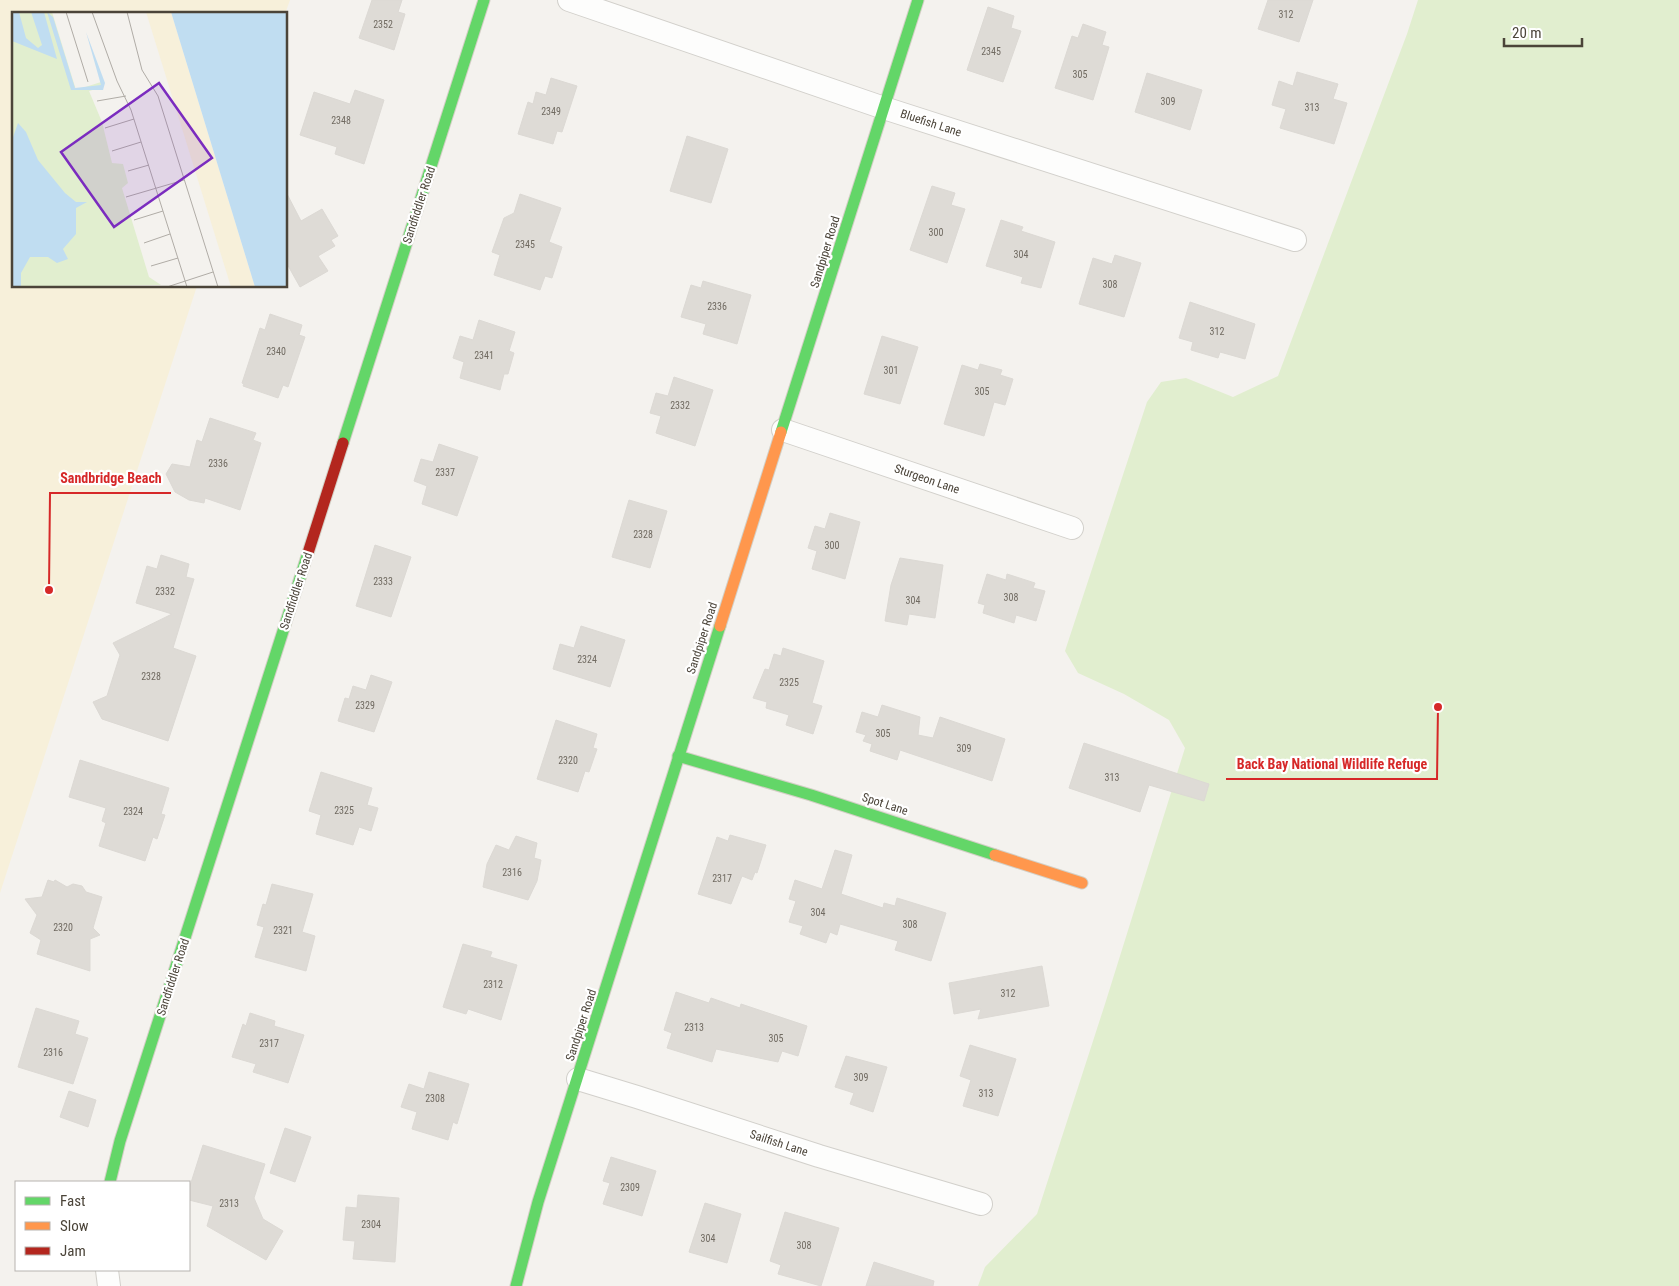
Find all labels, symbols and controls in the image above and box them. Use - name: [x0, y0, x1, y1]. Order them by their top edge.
- house number: 312: [1279, 9, 1293, 20]
- inset map: [12, 12, 288, 288]
- scale bar: [1504, 15, 1582, 47]
- house number: 2352: [373, 19, 393, 30]
- text: 20 m: [1512, 24, 1542, 42]
- house number: 2345: [981, 46, 1001, 57]
- house number: 305: [1073, 69, 1087, 80]
- house number: 309: [1161, 96, 1175, 107]
- house number: 313: [1305, 102, 1319, 113]
- house number: 2349: [541, 106, 561, 117]
- street label: Bluefish Lane: [899, 107, 964, 140]
- house number: 2348: [331, 115, 351, 126]
- street label: Sandfiddler Road: [400, 165, 438, 245]
- street label: Sandpiper Road: [807, 214, 843, 290]
- house number: 300: [929, 227, 943, 238]
- house number: 2345: [515, 239, 535, 250]
- house number: 304: [1014, 249, 1028, 260]
- house number: 308: [1103, 279, 1117, 290]
- house number: 2336: [707, 301, 727, 312]
- house number: 312: [1210, 326, 1224, 337]
- house number: 2340: [266, 346, 286, 357]
- house number: 2341: [474, 350, 494, 361]
- house number: 301: [884, 365, 898, 376]
- house number: 305: [975, 386, 989, 397]
- house number: 2332: [670, 400, 690, 411]
- house number: 2336: [208, 458, 228, 469]
- street label: Sturgeon Lane: [892, 461, 962, 497]
- callout: Sandbridge Beach: [50, 464, 171, 493]
- house number: 2337: [435, 467, 455, 478]
- text: Sandbridge Beach: [60, 470, 162, 486]
- house number: 2328: [633, 529, 653, 540]
- house number: 300: [825, 540, 839, 551]
- street label: Sandfiddler Road: [277, 551, 315, 631]
- house number: 2333: [373, 576, 393, 587]
- house number: 2332: [155, 586, 175, 597]
- house number: 308: [1004, 592, 1018, 603]
- house number: 304: [906, 595, 920, 606]
- street label: Sandpiper Road: [684, 600, 720, 676]
- house number: 2324: [577, 654, 597, 665]
- house number: 2328: [141, 671, 161, 682]
- house number: 2325: [779, 677, 799, 688]
- house number: 2329: [355, 700, 375, 711]
- house number: 305: [876, 728, 890, 739]
- house number: 309: [957, 743, 971, 754]
- callout: Back Bay National Wildlife Refuge: [1226, 750, 1437, 779]
- house number: 2320: [558, 755, 578, 766]
- text: Back Bay National Wildlife Refuge: [1237, 756, 1427, 772]
- house number: 313: [1105, 772, 1119, 783]
- street label: Spot Lane: [860, 790, 910, 818]
- house number: 2325: [334, 805, 354, 816]
- house number: 2324: [123, 806, 143, 817]
- house number: 2316: [502, 867, 522, 878]
- house number: 2317: [712, 873, 732, 884]
- house number: 304: [811, 907, 825, 918]
- house number: 308: [903, 919, 917, 930]
- house number: 2320: [53, 922, 73, 933]
- house number: 2321: [273, 925, 293, 936]
- street label: Sandfiddler Road: [154, 937, 192, 1017]
- house number: 2312: [483, 979, 503, 990]
- street label: Sandpiper Road: [563, 987, 599, 1063]
- house number: 312: [1001, 988, 1015, 999]
- house number: 2313: [684, 1022, 704, 1033]
- house number: 305: [769, 1033, 783, 1044]
- house number: 2317: [259, 1038, 279, 1049]
- house number: 2316: [43, 1047, 63, 1058]
- house number: 309: [854, 1072, 868, 1083]
- house number: 313: [979, 1088, 993, 1099]
- house number: 2308: [425, 1093, 445, 1104]
- street label: Sailfish Lane: [748, 1127, 810, 1159]
- legend: [15, 1181, 190, 1271]
- house number: 2309: [620, 1182, 640, 1193]
- text: Fast: [60, 1192, 85, 1210]
- house number: 2313: [219, 1198, 239, 1209]
- text: Slow: [60, 1217, 89, 1235]
- house number: 2304: [361, 1219, 381, 1230]
- house number: 304: [701, 1233, 715, 1244]
- house number: 308: [797, 1240, 811, 1251]
- text: Jam: [60, 1242, 86, 1260]

